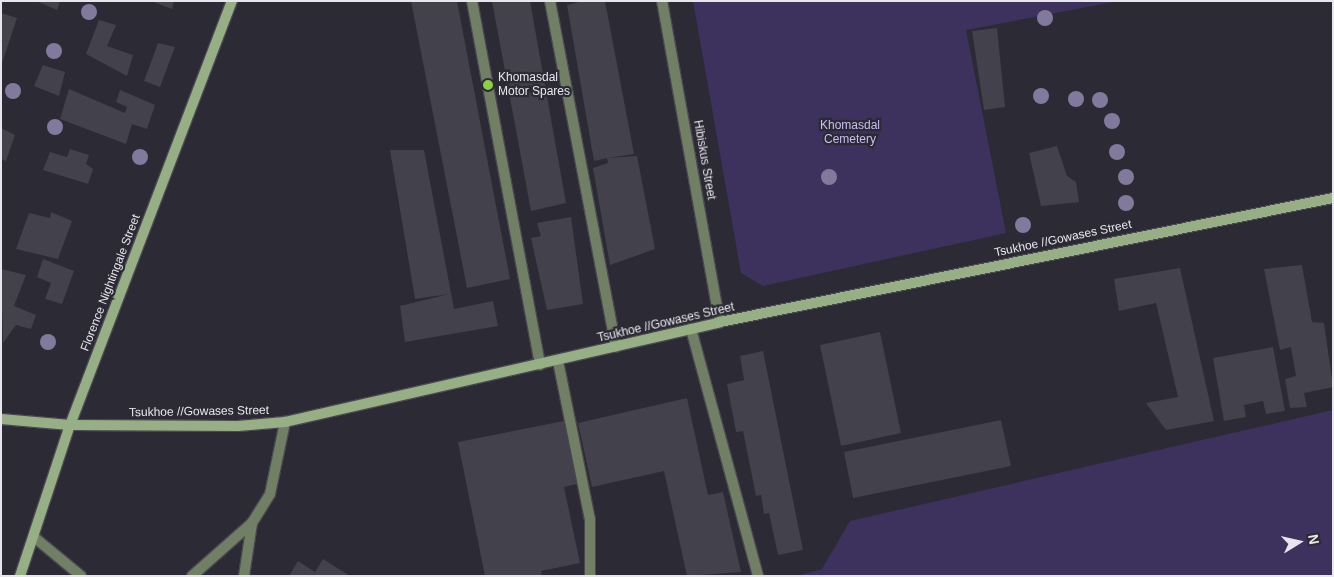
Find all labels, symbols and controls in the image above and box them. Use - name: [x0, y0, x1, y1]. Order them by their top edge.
- place label: Khomasdal Motor Spares: [498, 71, 570, 99]
- marker: Khomasdal Motor Spares: [482, 79, 494, 91]
- street label: Hibiskus Street: [690, 119, 718, 201]
- park label: Khomasdal Cemetery: [820, 119, 880, 147]
- street label: Florence Nightingale Street: [78, 213, 144, 353]
- street label: Tsukhoe //Gowases Street: [993, 217, 1133, 261]
- street label: Tsukhoe //Gowases Street: [596, 300, 736, 346]
- street label: Tsukhoe //Gowases Street: [129, 404, 269, 420]
- north arrow: [1274, 517, 1324, 567]
- text: N: [1305, 533, 1323, 546]

